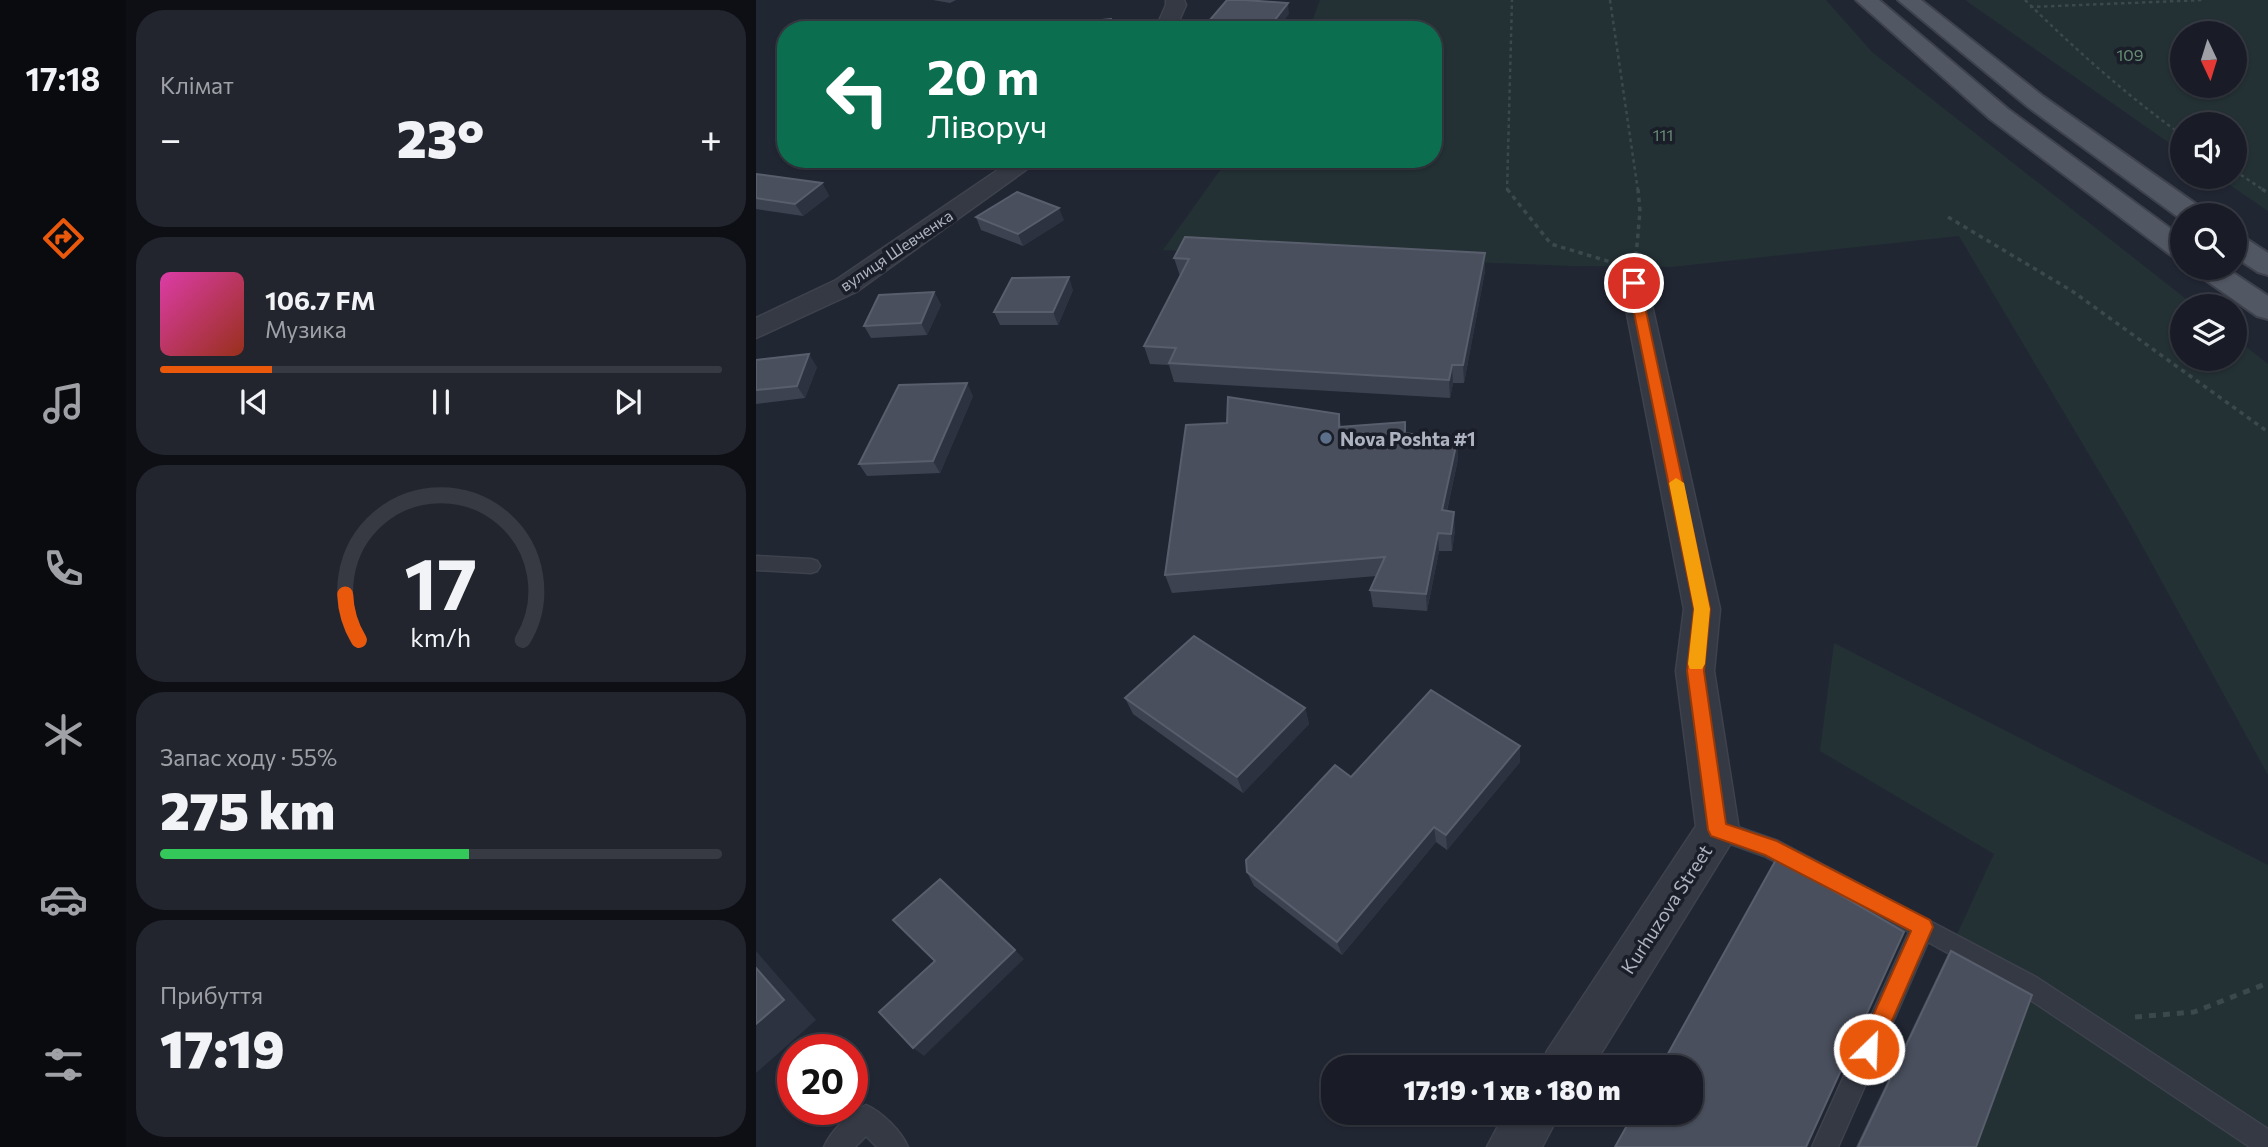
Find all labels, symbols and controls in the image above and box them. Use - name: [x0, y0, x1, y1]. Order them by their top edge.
- north arrow: [2170, 21, 2247, 98]
- map controls: [2170, 21, 2247, 371]
- text: 20 m: [927, 45, 1039, 105]
- park label: 109: [2117, 45, 2144, 64]
- icon: left: [812, 49, 903, 140]
- text: 17:18: [26, 58, 100, 98]
- text: Клімат: [160, 71, 234, 99]
- text: 23°: [397, 105, 484, 169]
- text: Ліворуч: [927, 105, 1047, 145]
- button: sound: [2170, 112, 2247, 189]
- text: −: [160, 114, 182, 161]
- text: +: [700, 114, 722, 161]
- park label: 111: [1653, 125, 1673, 144]
- button: search: [2170, 203, 2247, 280]
- street label: вулиця Шевченка: [836, 205, 956, 295]
- icon: directions: [39, 214, 88, 263]
- pin: [1604, 253, 1664, 313]
- icon: arrive: [1615, 264, 1653, 302]
- text: 106.7 FM: [265, 284, 376, 315]
- button: layers: [2170, 294, 2247, 371]
- text: Музика: [265, 315, 347, 343]
- icon: music: [39, 379, 88, 428]
- icon: previous: [235, 383, 273, 421]
- icon: pause: [422, 383, 460, 421]
- icon: next: [609, 383, 647, 421]
- place label: Nova Poshta #1: [1340, 427, 1476, 450]
- marker: Nova Poshta #1: [1318, 430, 1334, 446]
- text: 17: [405, 536, 477, 625]
- icon: phone: [39, 544, 88, 593]
- text: km/h: [411, 621, 471, 651]
- icon: climate: [39, 710, 88, 759]
- text: Запас ходу · 55%: [160, 743, 337, 771]
- text: 275 km: [160, 777, 335, 841]
- street label: Kurhuzova Street: [1616, 840, 1716, 978]
- icon: car: [39, 875, 88, 924]
- text: Прибуття: [160, 981, 263, 1009]
- position arrow: [1832, 1012, 1906, 1086]
- text: 17:19: [160, 1015, 285, 1079]
- speed limit sign: 20: [777, 1034, 868, 1125]
- icon: filters: [39, 1040, 88, 1089]
- text: 17:19 · 1 хв · 180 m: [1404, 1074, 1621, 1105]

